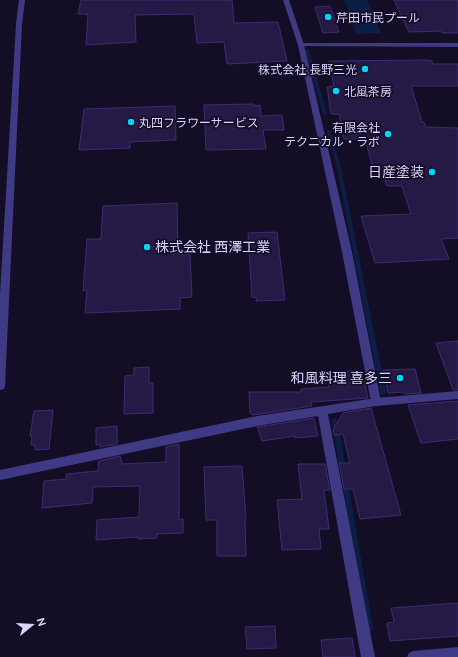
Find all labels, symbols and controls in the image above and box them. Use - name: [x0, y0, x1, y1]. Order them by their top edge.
- place label: 芹田市民プール: [336, 11, 420, 24]
- marker: 芹田市民プール: [323, 12, 333, 22]
- place label: 株式会社 長野三光: [258, 63, 357, 76]
- marker: 株式会社 長野三光: [360, 64, 370, 74]
- place label: 北風茶房: [344, 85, 392, 98]
- marker: 北風茶房: [331, 86, 341, 96]
- place label: 丸四フラワーサービス: [139, 116, 259, 129]
- marker: 丸四フラワーサービス: [126, 117, 136, 127]
- place label: 有限会社 テクニカル・ラボ: [284, 121, 380, 148]
- marker: 有限会社 テクニカル・ラボ: [383, 129, 393, 139]
- place label: 日産塗装: [368, 164, 424, 180]
- marker: 日産塗装: [427, 167, 437, 177]
- place label: 株式会社 西澤工業: [155, 239, 270, 255]
- marker: 株式会社 西澤工業: [142, 242, 152, 252]
- place label: 和風料理 喜多三: [291, 370, 392, 386]
- marker: 和風料理 喜多三: [395, 373, 405, 383]
- north arrow: [12, 605, 52, 645]
- text: N: [35, 616, 48, 628]

